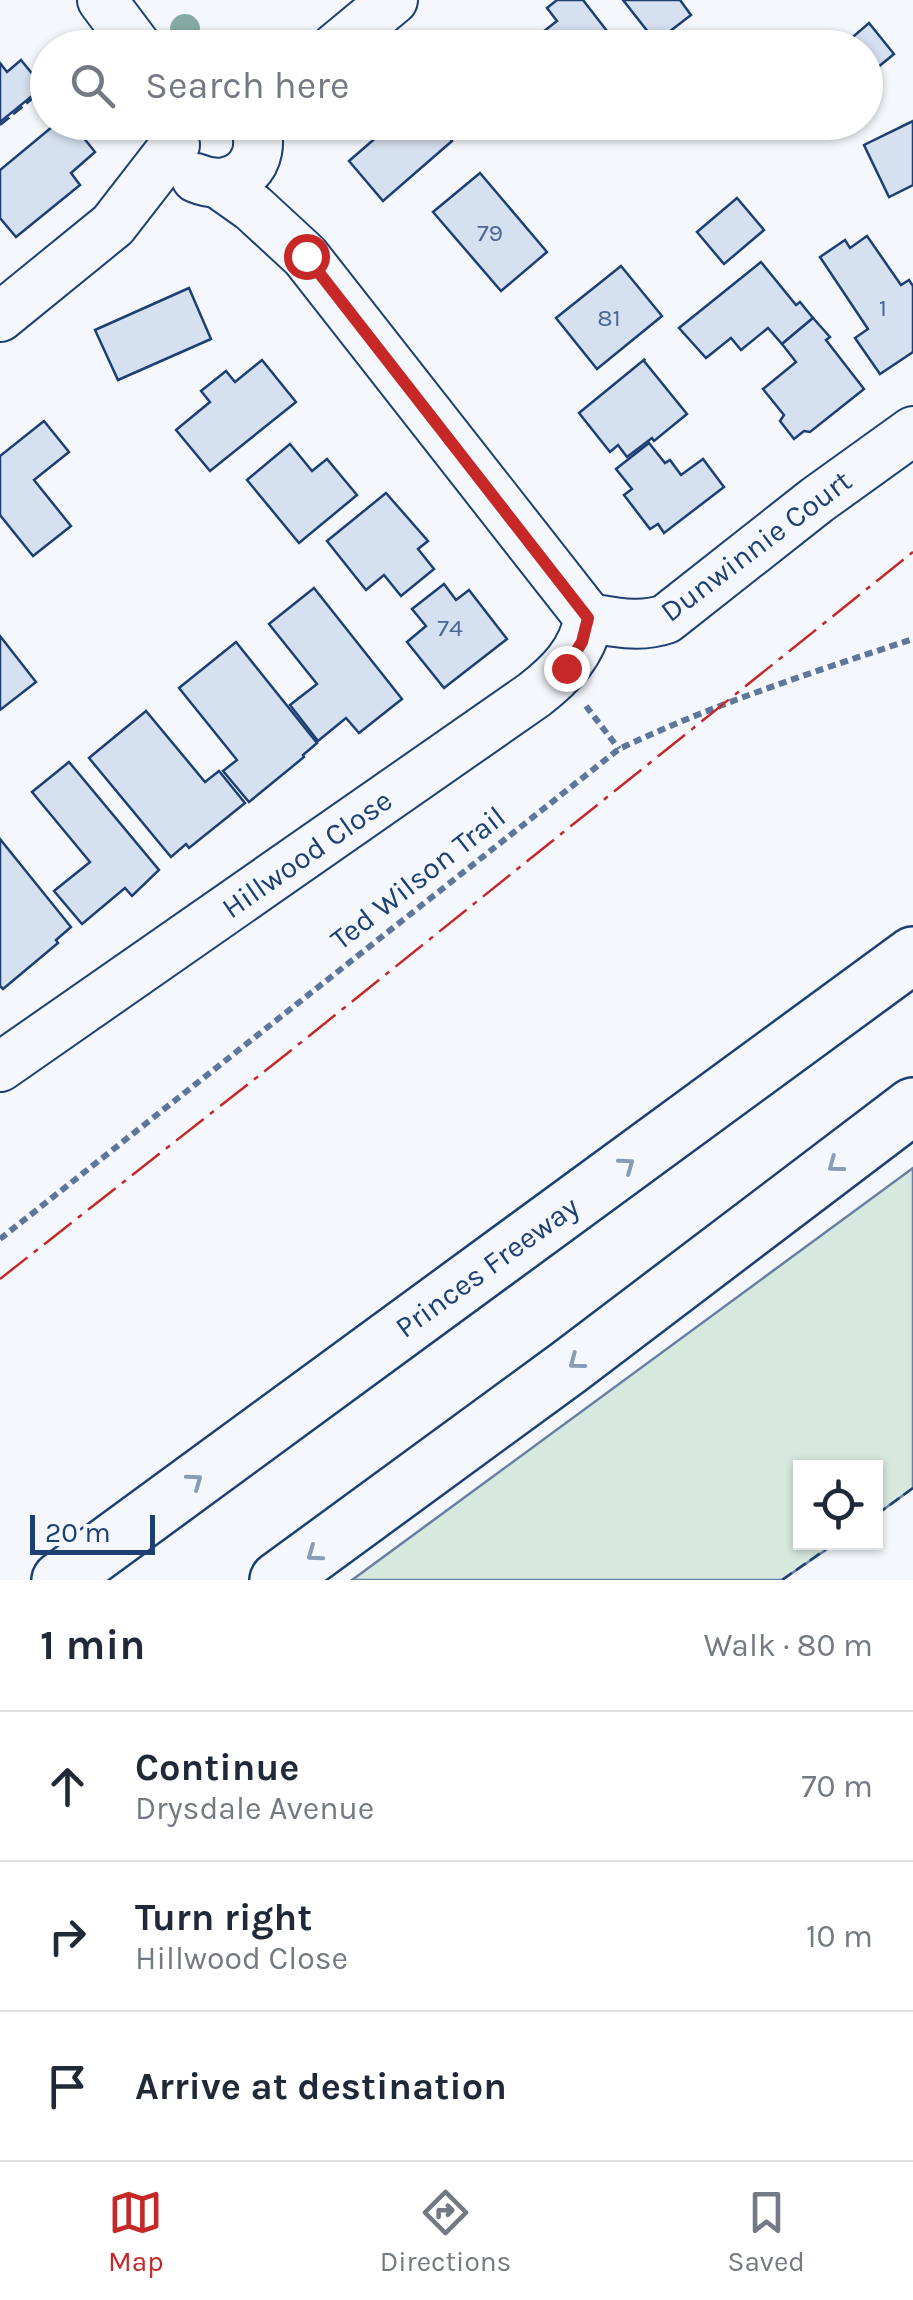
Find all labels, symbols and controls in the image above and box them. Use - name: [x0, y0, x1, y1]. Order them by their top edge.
- search box: [30, 30, 883, 140]
- icon: search: [65, 58, 120, 113]
- text: Search here: [145, 63, 349, 108]
- house number: 79: [477, 218, 503, 247]
- route start: [284, 234, 330, 280]
- house number: 1: [879, 293, 887, 322]
- house number: 81: [597, 303, 621, 332]
- street label: Dunwinnie Court: [654, 463, 858, 629]
- house number: 74: [437, 613, 463, 642]
- route end: [544, 646, 590, 692]
- street label: Hillwood Close: [215, 782, 399, 926]
- street label: Ted Wilson Trail: [323, 799, 513, 957]
- one-way arrow: [828, 1154, 846, 1171]
- one-way arrow: [616, 1159, 634, 1176]
- street label: Princes Freeway: [388, 1188, 586, 1346]
- one-way arrow: [569, 1350, 587, 1367]
- map controls: [793, 1460, 883, 1550]
- button: locate: [793, 1460, 883, 1550]
- one-way arrow: [184, 1475, 202, 1493]
- scale bar: [30, 1510, 155, 1554]
- text: 20 m: [45, 1516, 111, 1549]
- one-way arrow: [307, 1542, 325, 1559]
- text: 1 min: [40, 1620, 145, 1670]
- text: Walk · 80 m: [704, 1627, 873, 1664]
- text: Continue: [135, 1745, 299, 1790]
- icon: ahead: [40, 1759, 95, 1814]
- text: 70 m: [801, 1768, 873, 1805]
- text: Drysdale Avenue: [135, 1790, 374, 1827]
- text: Turn right: [135, 1895, 312, 1940]
- icon: right: [40, 1909, 95, 1964]
- text: 10 m: [806, 1918, 873, 1955]
- text: Hillwood Close: [135, 1940, 348, 1977]
- icon: arrive: [40, 2059, 95, 2114]
- text: Arrive at destination: [135, 2064, 507, 2109]
- tab: Map: [108, 2185, 164, 2278]
- tab: Directions: [380, 2185, 511, 2278]
- tab: Saved: [727, 2185, 805, 2278]

